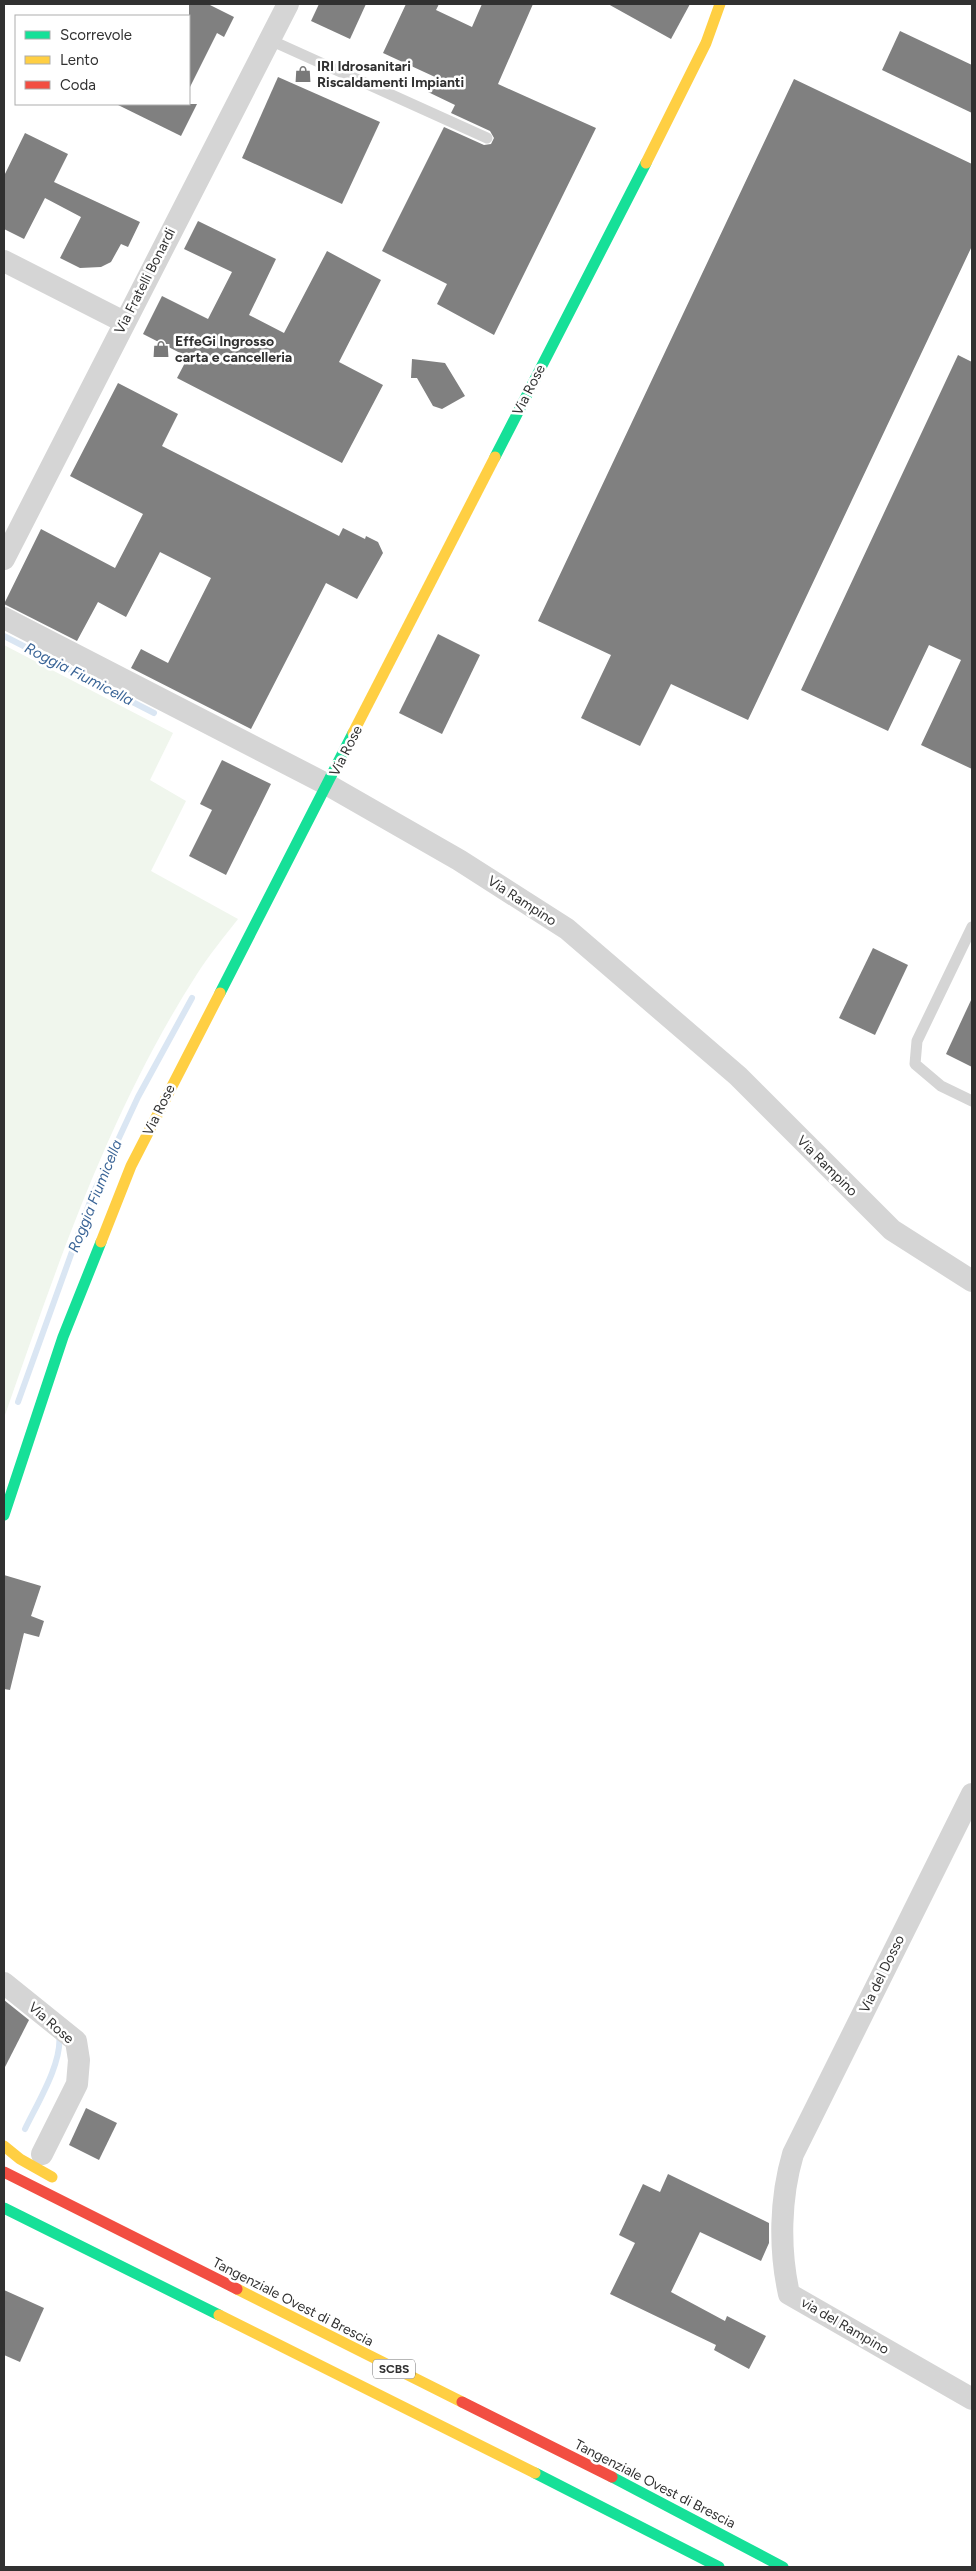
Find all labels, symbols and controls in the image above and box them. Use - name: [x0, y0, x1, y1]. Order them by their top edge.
- legend: [15, 15, 190, 105]
- text: Scorrevole: [60, 26, 132, 44]
- text: Lento: [60, 51, 99, 69]
- place label: IRI Idrosanitari Riscaldamenti Impianti: [317, 58, 464, 91]
- shop icon: IRI Idrosanitari Riscaldamenti Impianti: [293, 64, 313, 84]
- text: Coda: [60, 76, 96, 94]
- street label: Via Fratelli Bonardi: [111, 225, 179, 337]
- place label: EffeGi Ingrosso carta e cancelleria: [175, 333, 292, 366]
- shop icon: EffeGi Ingrosso carta e cancelleria: [151, 339, 171, 359]
- street label: Via Rose: [509, 362, 549, 418]
- water label: Roggia Fiumicella: [22, 639, 137, 709]
- street label: Via Rose: [326, 723, 366, 779]
- street label: Via Rampino: [484, 872, 560, 930]
- street label: Via Rose: [139, 1081, 179, 1138]
- street label: Via Rampino: [793, 1132, 861, 1200]
- water label: Roggia Fiumicella: [64, 1137, 126, 1255]
- street label: Via del Dosso: [856, 1932, 908, 2016]
- street label: Via Rose: [25, 1999, 77, 2048]
- street label: Tangenziale Ovest di Brescia: [210, 2254, 376, 2350]
- street label: via del Rampino: [798, 2294, 892, 2358]
- road number: SCBS: [373, 2360, 415, 2378]
- street label: Tangenziale Ovest di Brescia: [572, 2436, 738, 2532]

